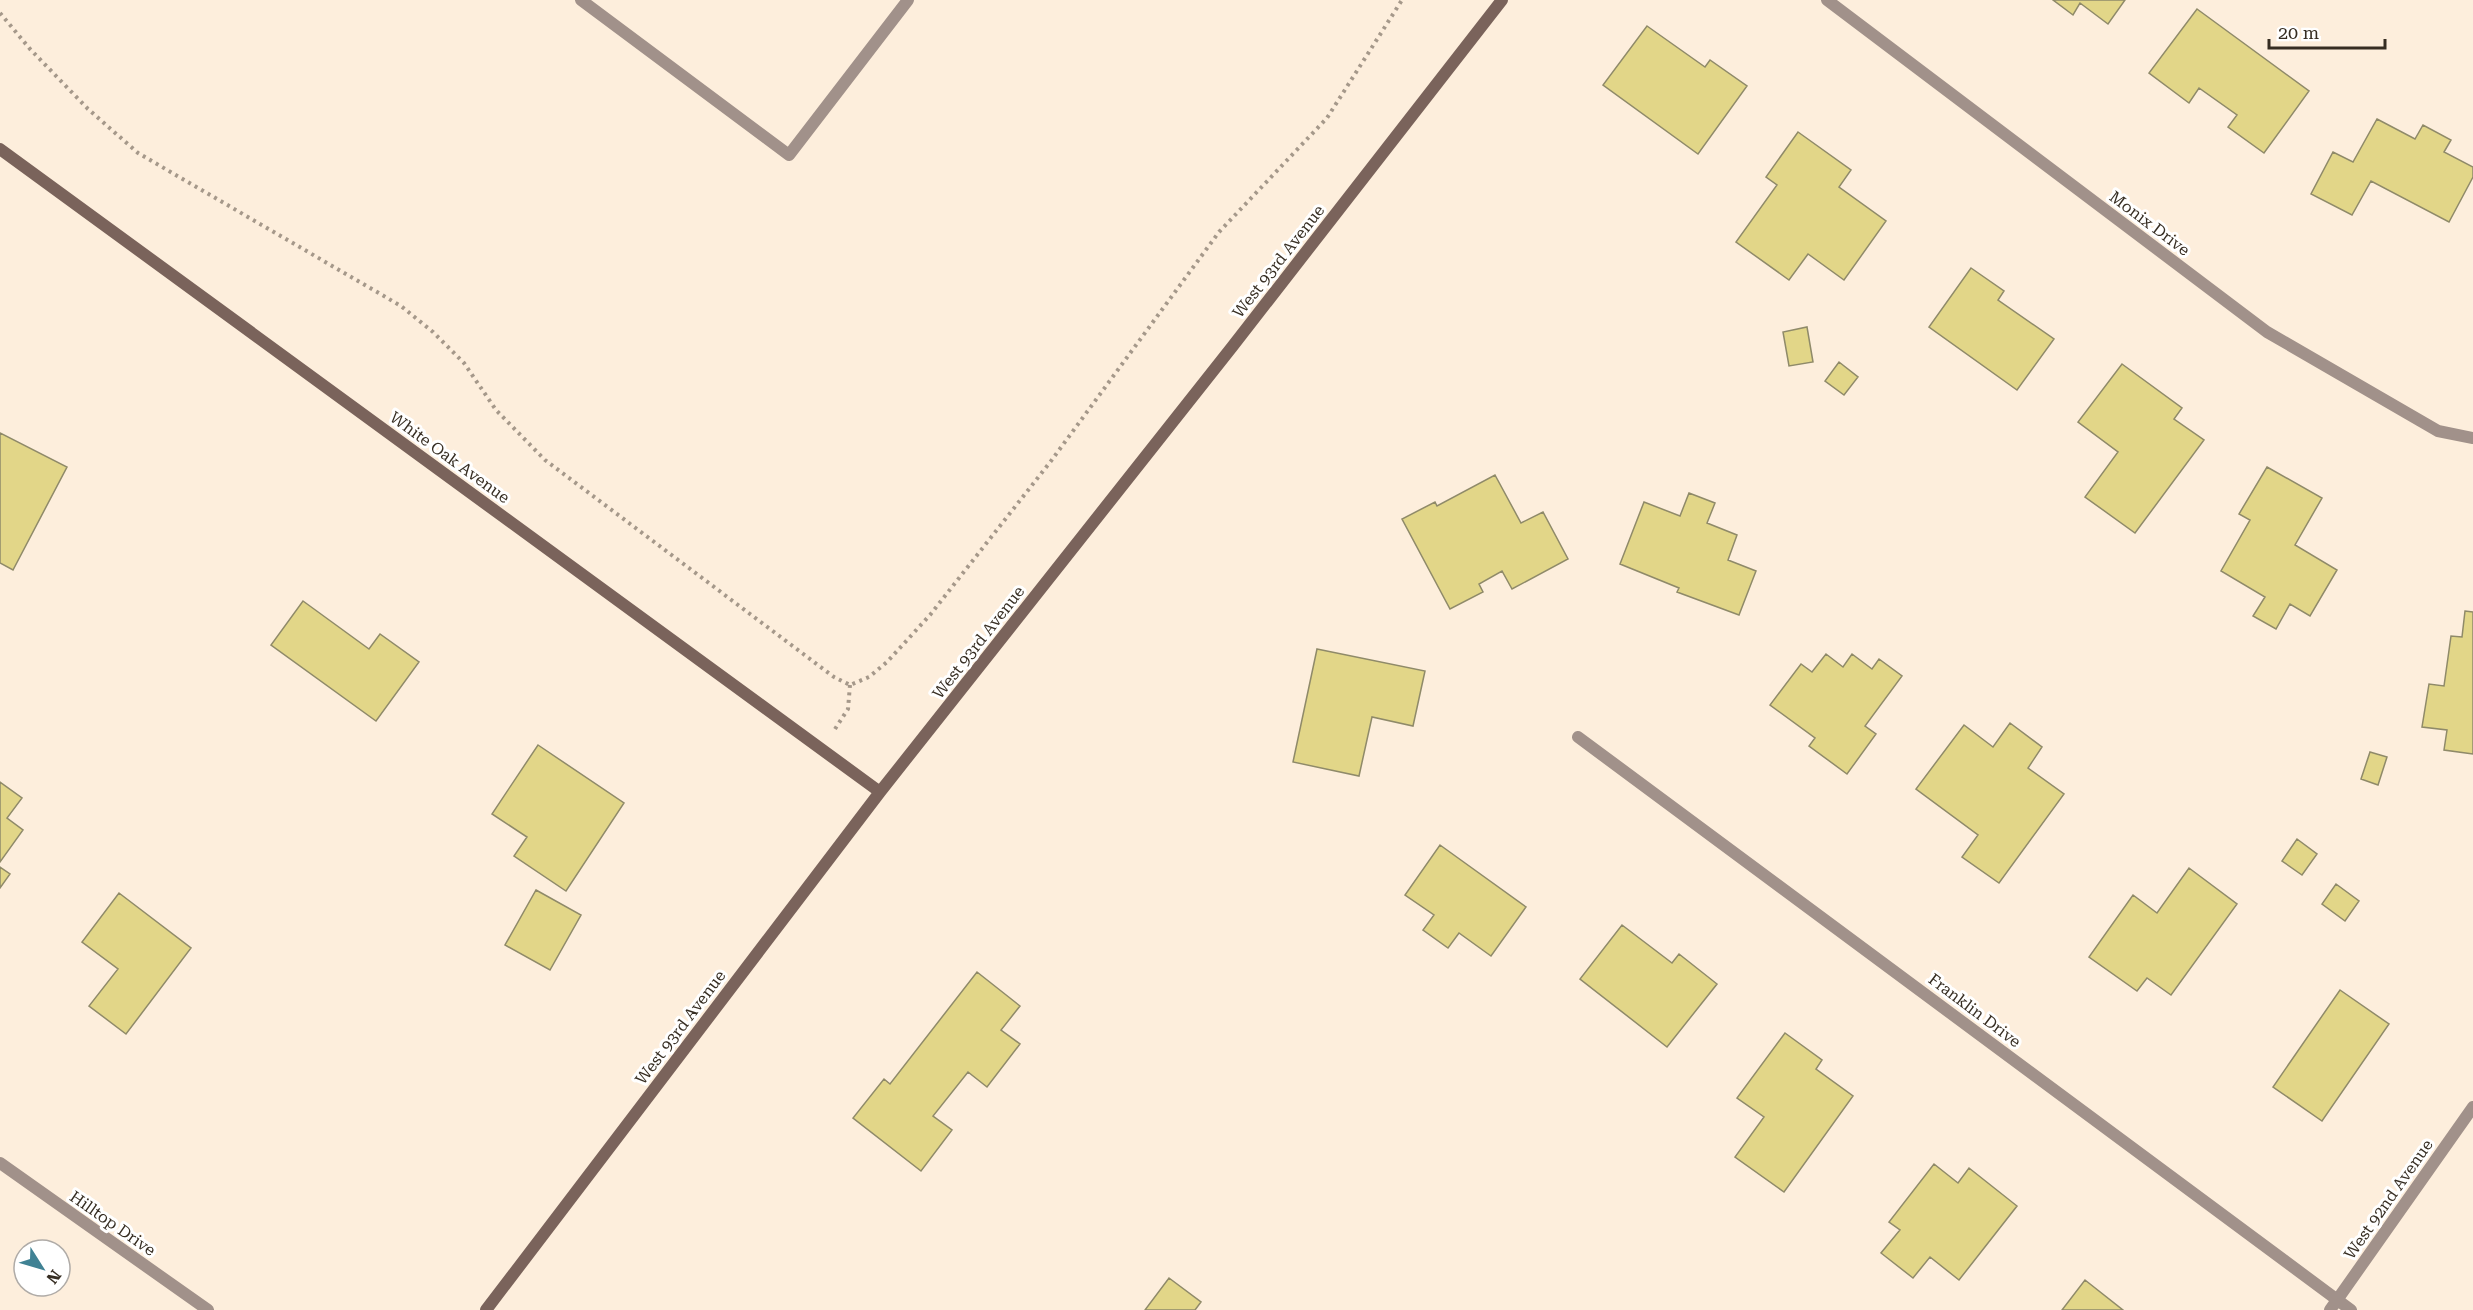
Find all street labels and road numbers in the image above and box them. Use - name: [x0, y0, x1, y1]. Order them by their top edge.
- street label: Monix Drive: [2106, 187, 2194, 260]
- street label: West 93rd Avenue: [1228, 201, 1328, 322]
- street label: White Oak Avenue: [386, 408, 513, 507]
- street label: West 93rd Avenue: [928, 582, 1028, 703]
- street label: West 93rd Avenue: [631, 966, 730, 1088]
- street label: Franklin Drive: [1925, 970, 2025, 1051]
- street label: West 92nd Avenue: [2340, 1136, 2437, 1263]
- street label: Hilltop Drive: [66, 1187, 159, 1260]

